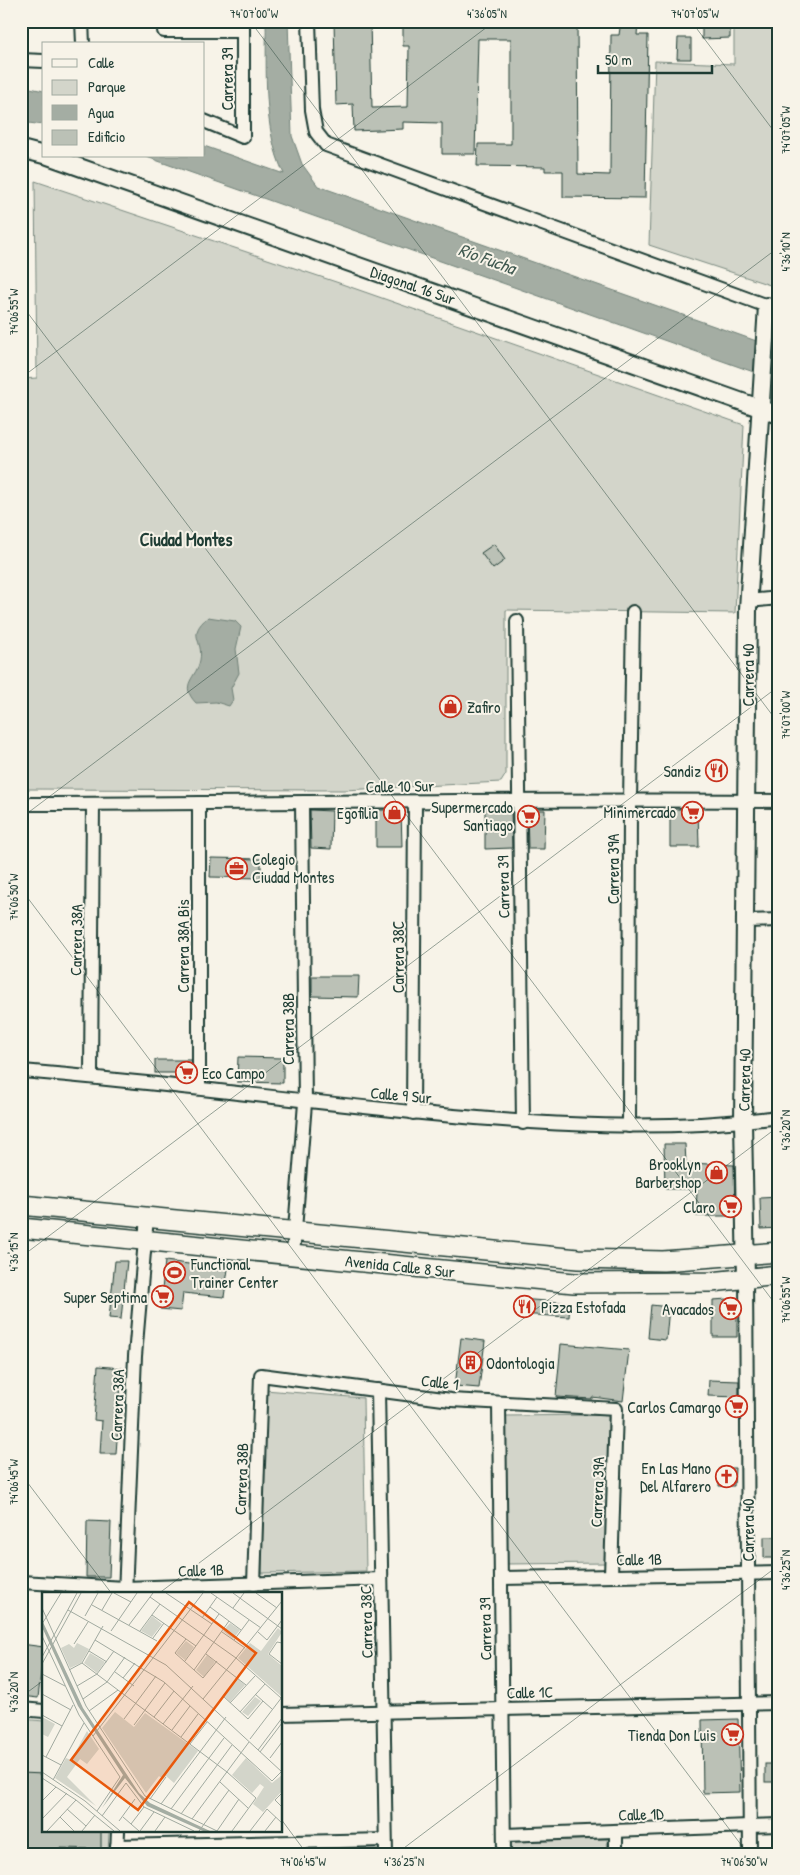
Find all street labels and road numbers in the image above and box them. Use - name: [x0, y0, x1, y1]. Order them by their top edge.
- street label: Carrera 39: [216, 47, 238, 110]
- street label: Diagonal 16 Sur: [368, 260, 458, 310]
- street label: Carrera 40: [737, 643, 759, 707]
- street label: Calle 10 Sur: [366, 774, 434, 798]
- street label: Carrera 39A: [602, 833, 624, 904]
- street label: Carrera 39: [491, 855, 515, 919]
- street label: Carrera 38A Bis: [172, 899, 194, 993]
- street label: Carrera 38A: [64, 904, 88, 976]
- street label: Carrera 38C: [387, 920, 409, 993]
- street label: Carrera 38B: [277, 993, 299, 1065]
- street label: Carrera 40: [732, 1048, 756, 1112]
- street label: Calle 9 Sur: [369, 1081, 433, 1109]
- street label: Avenida Calle 8 Sur: [344, 1249, 456, 1283]
- street label: Carrera 38A: [105, 1369, 129, 1441]
- street label: Calle 1: [420, 1369, 460, 1395]
- street label: Carrera 38B: [229, 1443, 253, 1515]
- street label: Carrera 39A: [585, 1456, 609, 1528]
- street label: Carrera 40: [737, 1498, 759, 1562]
- street label: Calle 1B: [616, 1548, 662, 1570]
- street label: Calle 1B: [178, 1558, 224, 1582]
- street label: Carrera 38C: [354, 1585, 378, 1659]
- street label: Carrera 39: [473, 1597, 497, 1661]
- street label: Calle 1C: [507, 1681, 554, 1703]
- street label: Calle 1D: [618, 1802, 664, 1826]

